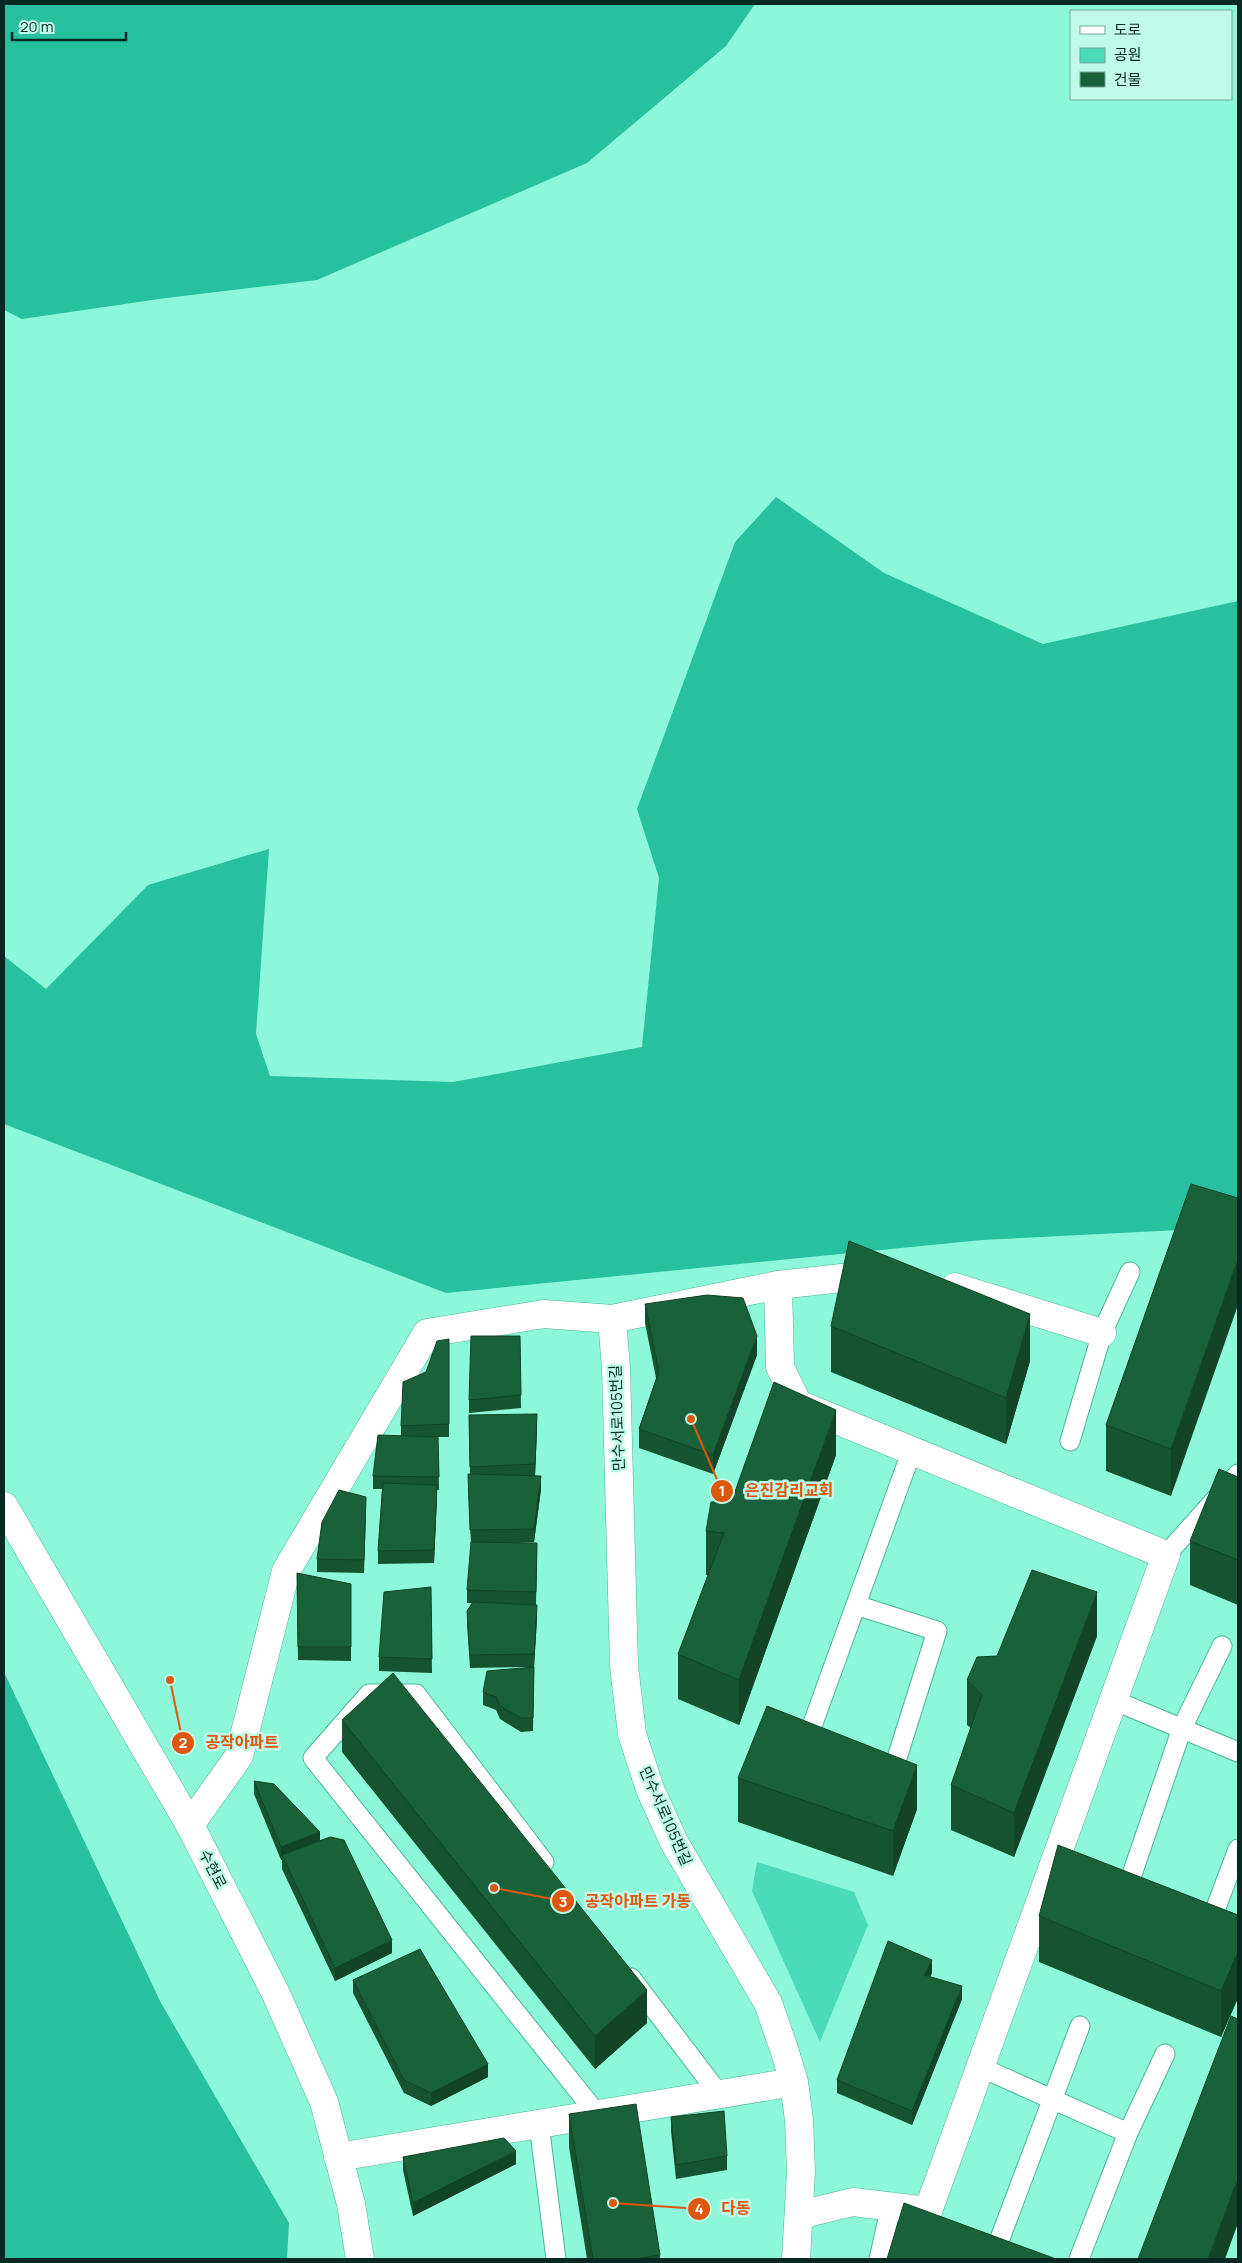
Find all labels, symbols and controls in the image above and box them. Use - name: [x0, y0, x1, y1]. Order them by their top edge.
- scale bar: [12, 10, 126, 42]
- legend: [1070, 10, 1232, 100]
- text: 20 m: [20, 16, 53, 37]
- text: 도로: [1114, 19, 1142, 40]
- text: 공원: [1114, 44, 1142, 65]
- text: 건물: [1114, 69, 1142, 90]
- street label: 만수서로105번길: [605, 1364, 629, 1472]
- callout: 은진감리교회: [710, 1475, 843, 1506]
- text: 은진감리교회: [745, 1479, 833, 1501]
- text: 1: [719, 1480, 725, 1501]
- callout: 공작아파트: [171, 1727, 289, 1758]
- text: 공작아파트: [205, 1731, 279, 1753]
- text: 2: [179, 1732, 188, 1753]
- street label: 만수서로105번길: [635, 1763, 697, 1869]
- street label: 수현로: [194, 1846, 232, 1892]
- callout: 공작아파트 가동: [550, 1886, 702, 1917]
- text: 공작아파트 가동: [585, 1890, 691, 1912]
- text: 3: [559, 1891, 567, 1912]
- callout: 다동: [686, 2193, 761, 2224]
- text: 다동: [721, 2197, 751, 2219]
- text: 4: [694, 2198, 704, 2219]

